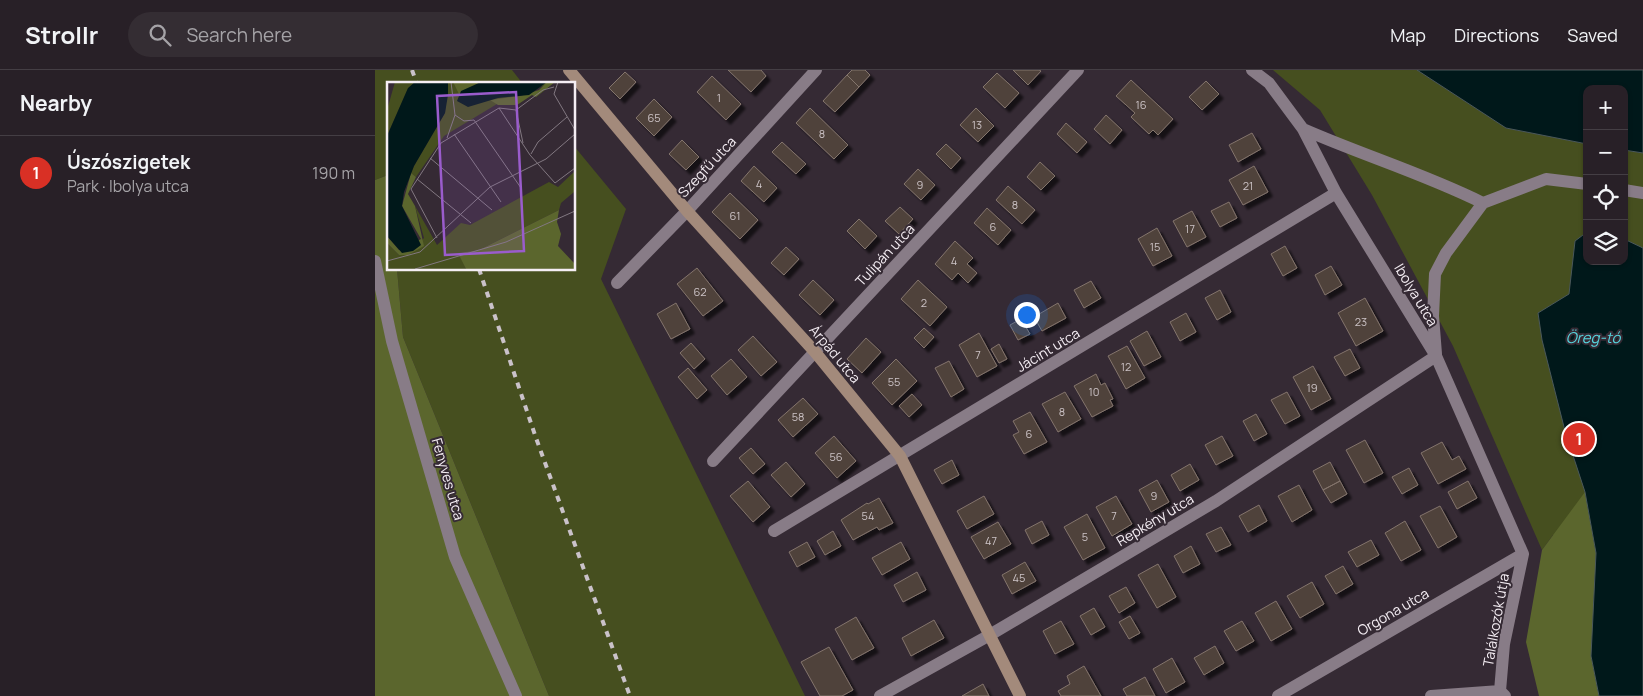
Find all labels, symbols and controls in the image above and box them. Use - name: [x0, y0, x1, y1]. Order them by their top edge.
- search box: [128, 12, 478, 57]
- text: Strollr: [25, 18, 98, 51]
- icon: search: [146, 21, 174, 49]
- text: Search here: [186, 22, 292, 48]
- text: Map: [1390, 23, 1426, 47]
- text: Directions: [1454, 23, 1539, 47]
- text: Saved: [1567, 23, 1618, 47]
- inset map: [387, 82, 575, 270]
- map controls: [1583, 85, 1628, 265]
- button: +: [1583, 85, 1628, 130]
- text: Nearby: [20, 89, 92, 117]
- house number: 1: [717, 90, 721, 105]
- house number: 16: [1135, 97, 1147, 112]
- house number: 65: [647, 110, 661, 125]
- house number: 13: [972, 117, 982, 132]
- house number: 8: [819, 126, 825, 141]
- button: −: [1583, 130, 1628, 175]
- street label: Szegfű utca: [673, 132, 740, 201]
- text: Úszószigetek: [67, 149, 190, 175]
- text: 1: [32, 162, 40, 184]
- text: 190 m: [312, 162, 355, 184]
- text: Park · Ibolya utca: [67, 175, 189, 197]
- button: locate: [1583, 175, 1628, 220]
- house number: 4: [756, 176, 762, 191]
- house number: 9: [917, 177, 924, 192]
- house number: 21: [1243, 178, 1253, 193]
- house number: 8: [1012, 197, 1018, 212]
- house number: 61: [730, 208, 740, 223]
- street label: Tulipán utca: [851, 219, 918, 290]
- house number: 6: [990, 219, 997, 234]
- button: layers: [1583, 220, 1628, 265]
- house number: 17: [1185, 221, 1195, 236]
- house number: 15: [1150, 239, 1160, 254]
- house number: 4: [951, 253, 957, 268]
- street label: Ibolya utca: [1390, 260, 1443, 330]
- house number: 62: [693, 284, 707, 299]
- house number: 2: [921, 295, 927, 310]
- your location: [1014, 302, 1040, 328]
- house number: 23: [1355, 314, 1367, 329]
- street label: Árpád utca: [806, 321, 865, 387]
- street label: Jácint utca: [1012, 323, 1083, 376]
- water label: Öreg-tó: [1566, 327, 1621, 348]
- house number: 7: [975, 347, 981, 362]
- house number: 12: [1121, 359, 1131, 374]
- house number: 55: [888, 374, 900, 389]
- house number: 19: [1306, 380, 1318, 395]
- house number: 10: [1088, 384, 1100, 399]
- house number: 8: [1059, 404, 1065, 419]
- house number: 58: [792, 409, 804, 424]
- pin: 1: [1563, 420, 1595, 458]
- house number: 6: [1026, 426, 1033, 441]
- street label: Fenyves utca: [428, 436, 469, 522]
- house number: 56: [829, 449, 843, 464]
- house number: 9: [1151, 488, 1158, 503]
- street label: Repkény utca: [1113, 489, 1197, 550]
- house number: 54: [862, 508, 874, 523]
- house number: 7: [1111, 508, 1117, 523]
- house number: 5: [1082, 529, 1088, 544]
- house number: 47: [985, 533, 997, 548]
- house number: 45: [1013, 570, 1025, 585]
- street label: Találkozók útja: [1478, 572, 1513, 668]
- street label: Orgona utca: [1354, 583, 1432, 640]

